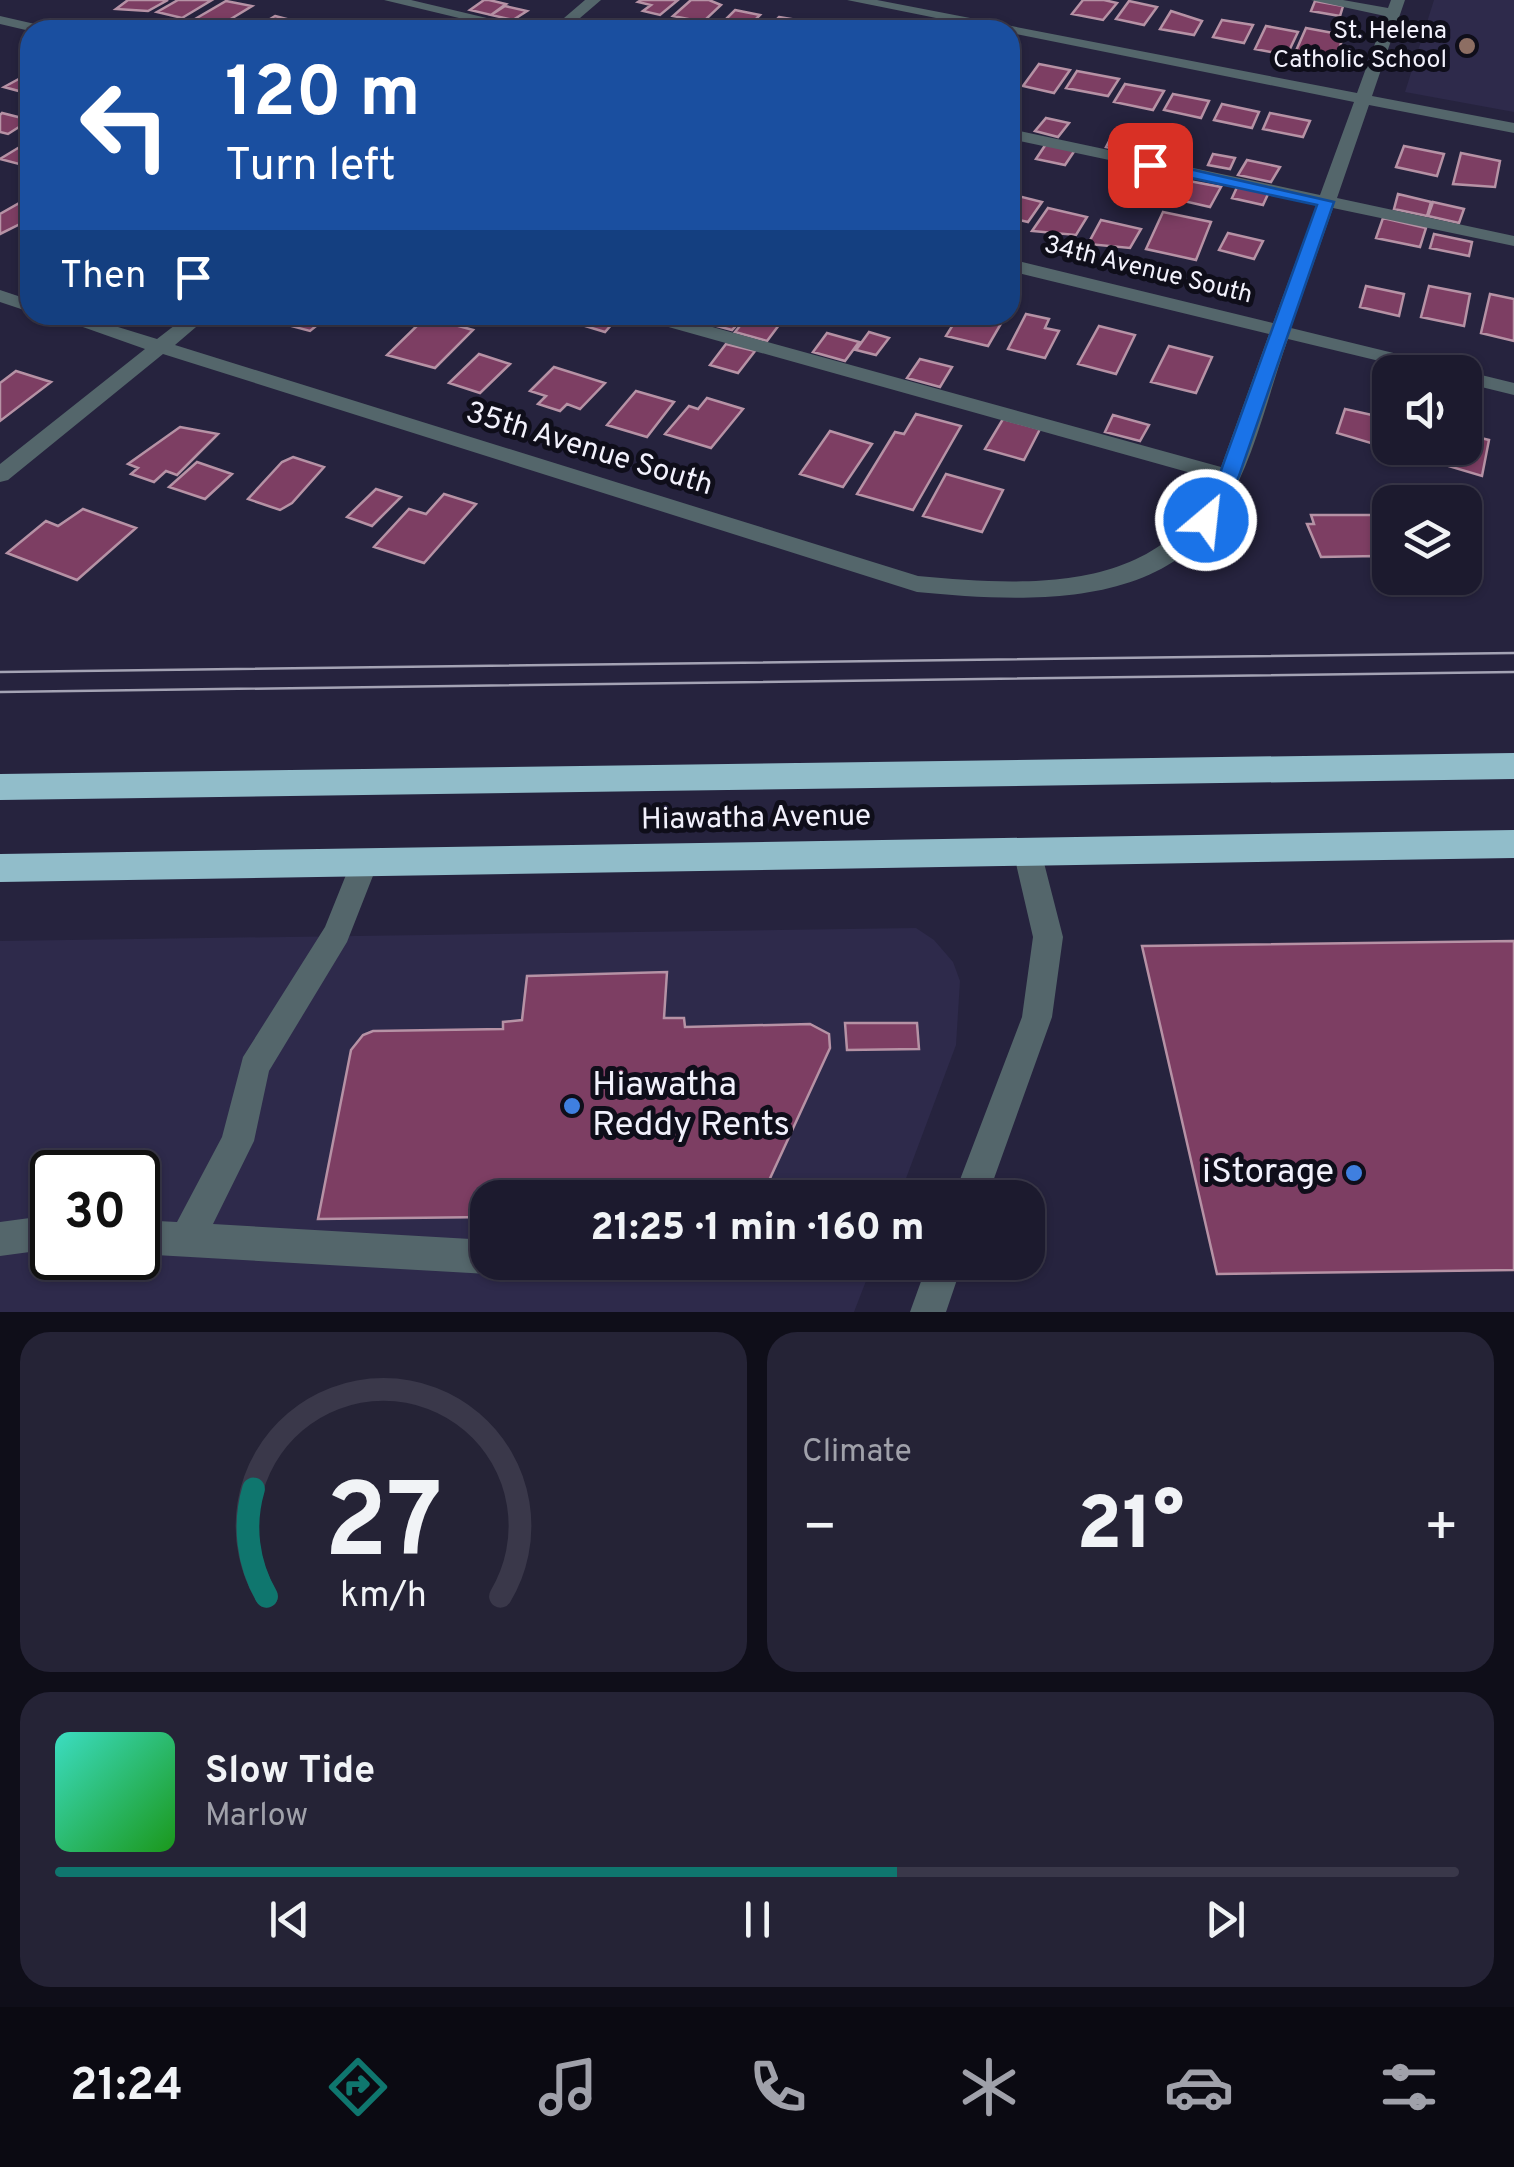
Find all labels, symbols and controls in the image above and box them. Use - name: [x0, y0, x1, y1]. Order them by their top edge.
- place label: St. Helena Catholic School: [1273, 16, 1447, 77]
- marker: St. Helena Catholic School: [1456, 35, 1478, 57]
- text: 120 m: [225, 52, 421, 141]
- icon: left: [60, 60, 190, 190]
- pin: [1108, 123, 1193, 208]
- icon: arrive: [1123, 138, 1178, 193]
- text: Turn left: [225, 139, 396, 196]
- street label: 34th Avenue South: [1041, 230, 1255, 312]
- icon: arrive: [166, 250, 221, 305]
- text: Then: [60, 253, 146, 302]
- map controls: [1372, 355, 1482, 595]
- button: sound: [1372, 355, 1482, 465]
- street label: 35th Avenue South: [461, 395, 717, 505]
- position arrow: [1154, 468, 1258, 572]
- button: layers: [1372, 485, 1482, 595]
- street label: Hiawatha Avenue: [641, 798, 871, 840]
- place label: Hiawatha Reddy Rents: [592, 1064, 790, 1148]
- marker: Hiawatha Reddy Rents: [561, 1095, 583, 1117]
- speed limit sign: 30: [30, 1150, 160, 1280]
- place label: iStorage: [1202, 1151, 1334, 1195]
- marker: iStorage: [1343, 1162, 1365, 1184]
- text: 21:25 · 1 min · 160 m: [591, 1205, 924, 1254]
- text: Climate: [802, 1433, 912, 1473]
- text: 27: [324, 1462, 443, 1594]
- text: 21°: [1077, 1481, 1184, 1576]
- text: −: [802, 1495, 837, 1565]
- text: +: [1424, 1495, 1459, 1565]
- text: km/h: [340, 1574, 427, 1620]
- text: Slow Tide: [205, 1748, 375, 1797]
- text: Marlow: [205, 1797, 308, 1837]
- icon: previous: [262, 1892, 317, 1947]
- icon: pause: [730, 1892, 785, 1947]
- icon: next: [1198, 1892, 1253, 1947]
- icon: directions: [323, 2052, 393, 2122]
- icon: music: [533, 2052, 603, 2122]
- icon: phone: [743, 2052, 813, 2122]
- icon: climate: [954, 2052, 1024, 2122]
- icon: car: [1164, 2052, 1234, 2122]
- icon: filters: [1374, 2052, 1444, 2122]
- text: 21:24: [70, 2059, 183, 2116]

